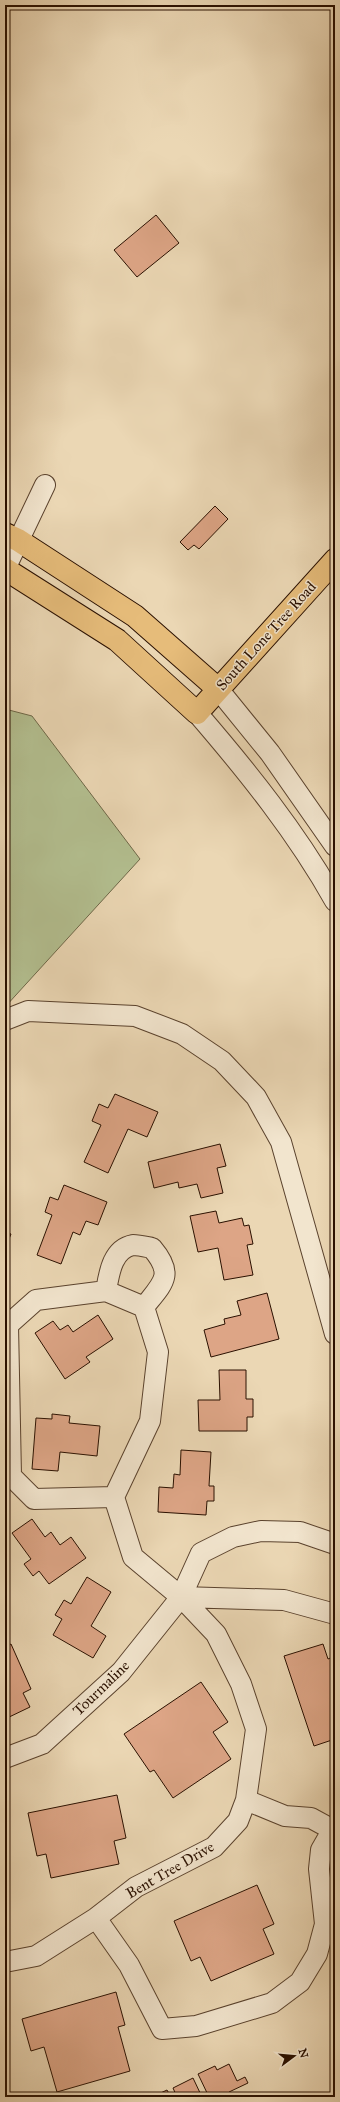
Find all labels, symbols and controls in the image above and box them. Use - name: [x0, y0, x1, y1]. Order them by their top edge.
- street label: South Lone Tree Road: [212, 577, 320, 694]
- street label: Tourmaline: [69, 1657, 133, 1719]
- street label: Bent Tree Drive: [123, 1838, 217, 1902]
- north arrow: [274, 2036, 314, 2076]
- text: N: [296, 2047, 311, 2060]

